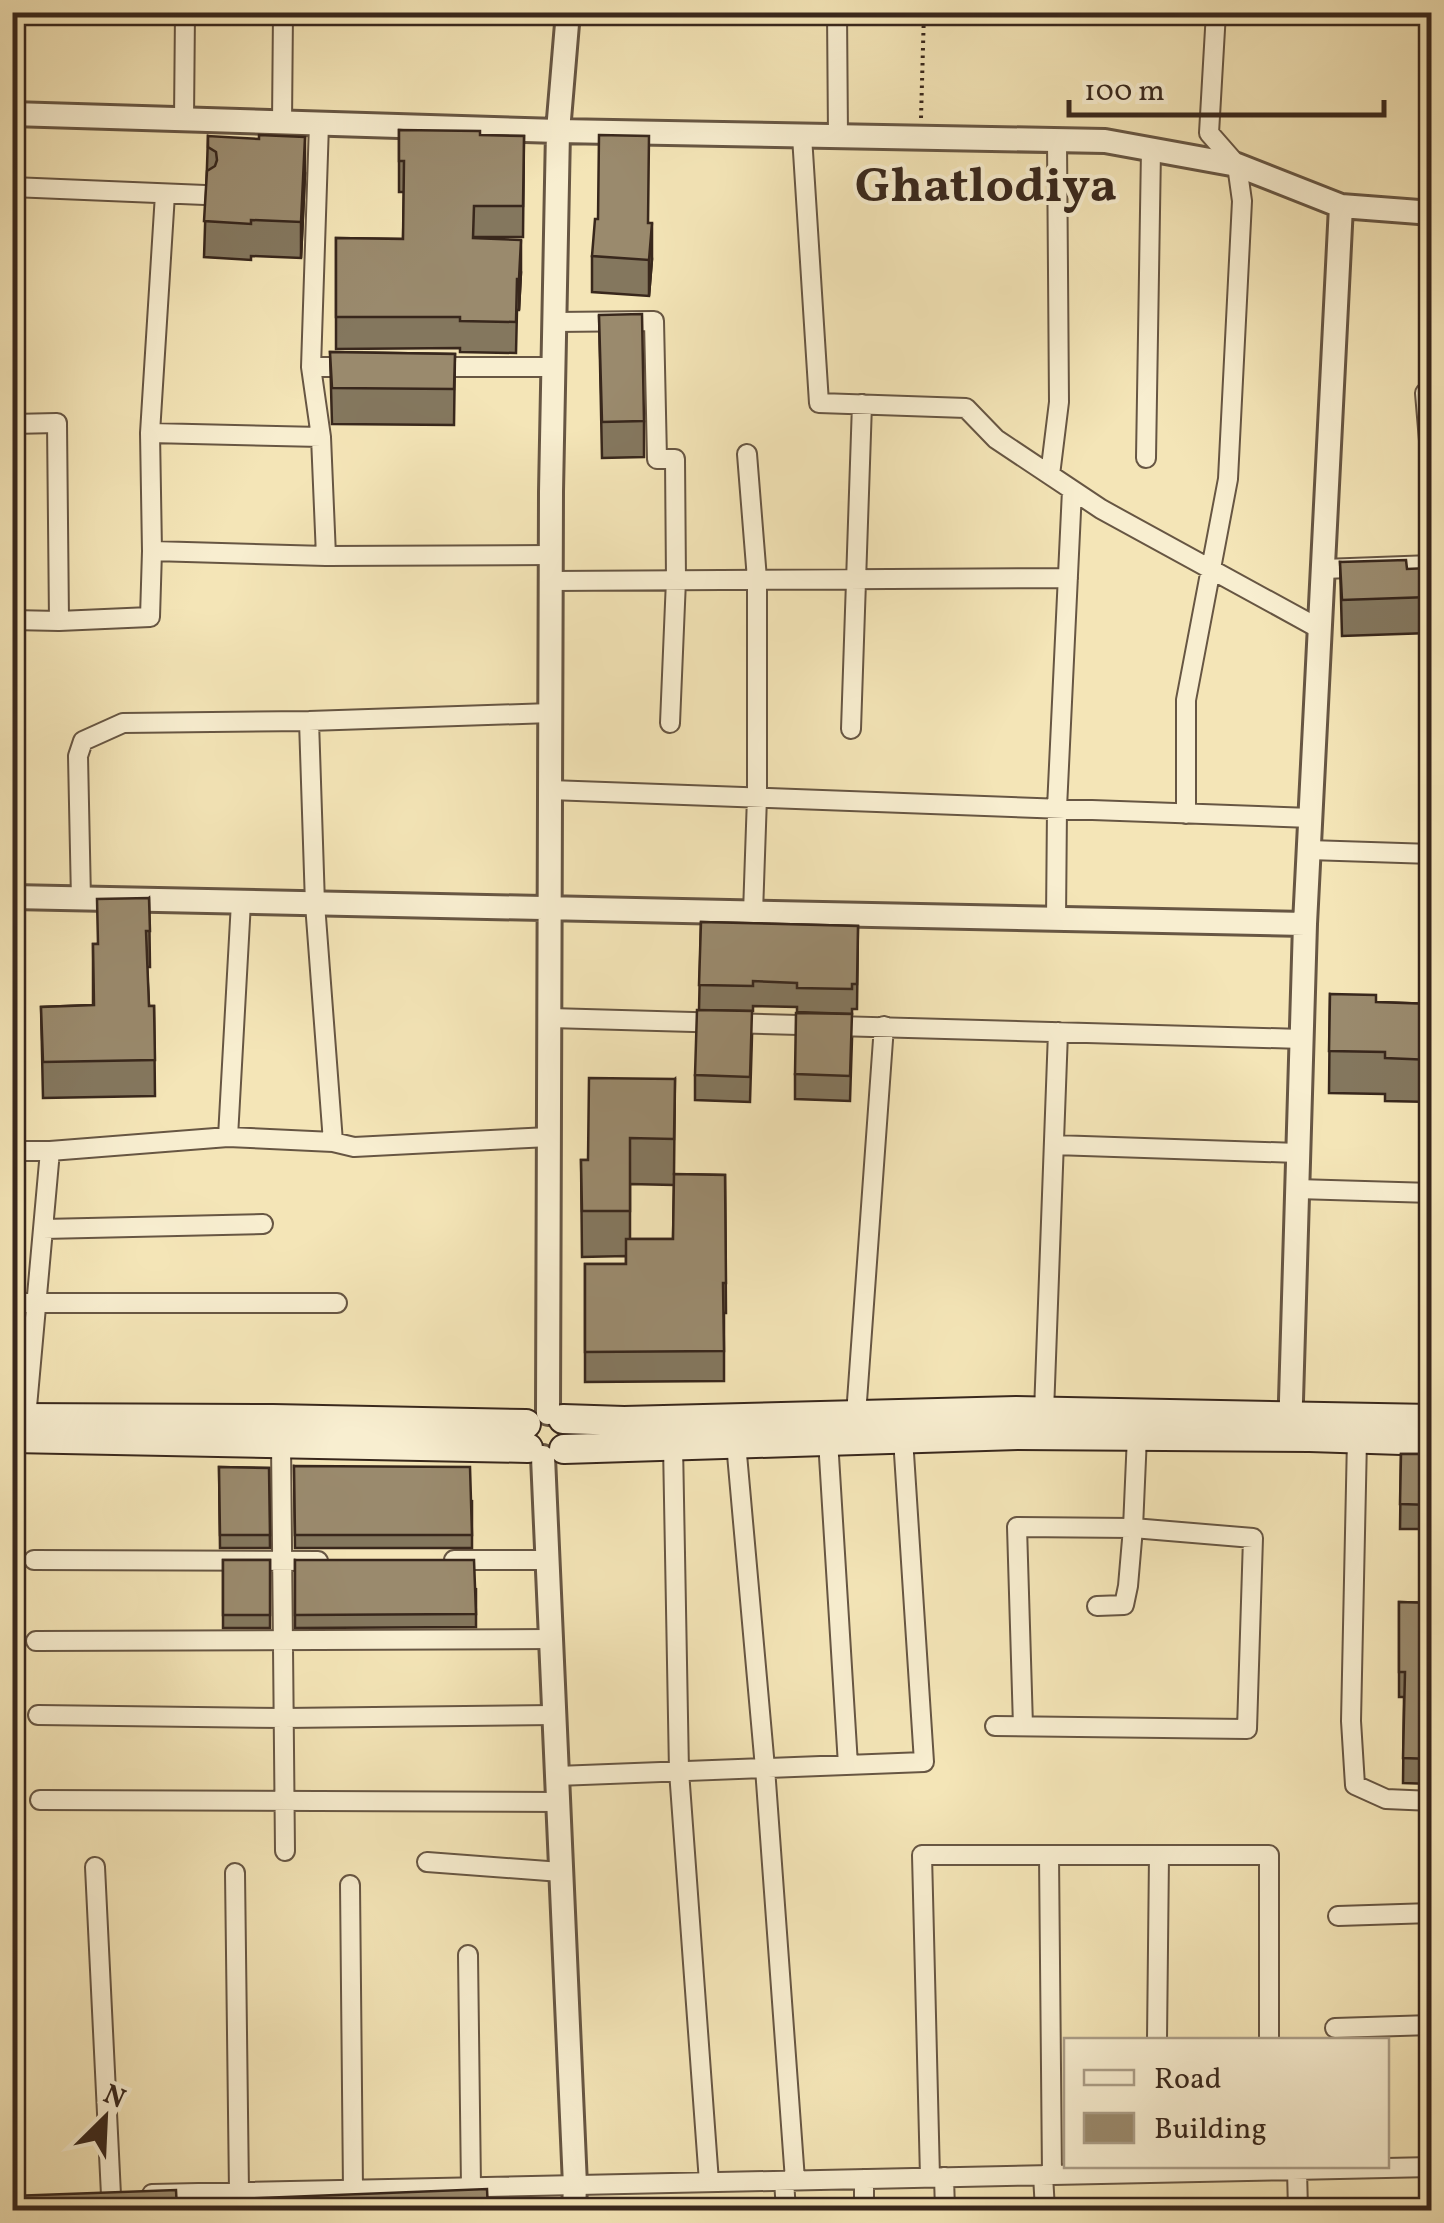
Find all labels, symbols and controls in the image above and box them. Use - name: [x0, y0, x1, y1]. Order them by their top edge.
- scale bar: [1069, 55, 1384, 117]
- text: 100 m: [1084, 71, 1165, 113]
- district label: Ghatlodiya: [855, 153, 1117, 223]
- legend: [1064, 2038, 1389, 2168]
- text: Road: [1154, 2059, 1222, 2101]
- north arrow: [55, 2068, 155, 2168]
- text: N: [97, 2075, 131, 2119]
- text: Building: [1154, 2109, 1267, 2151]

